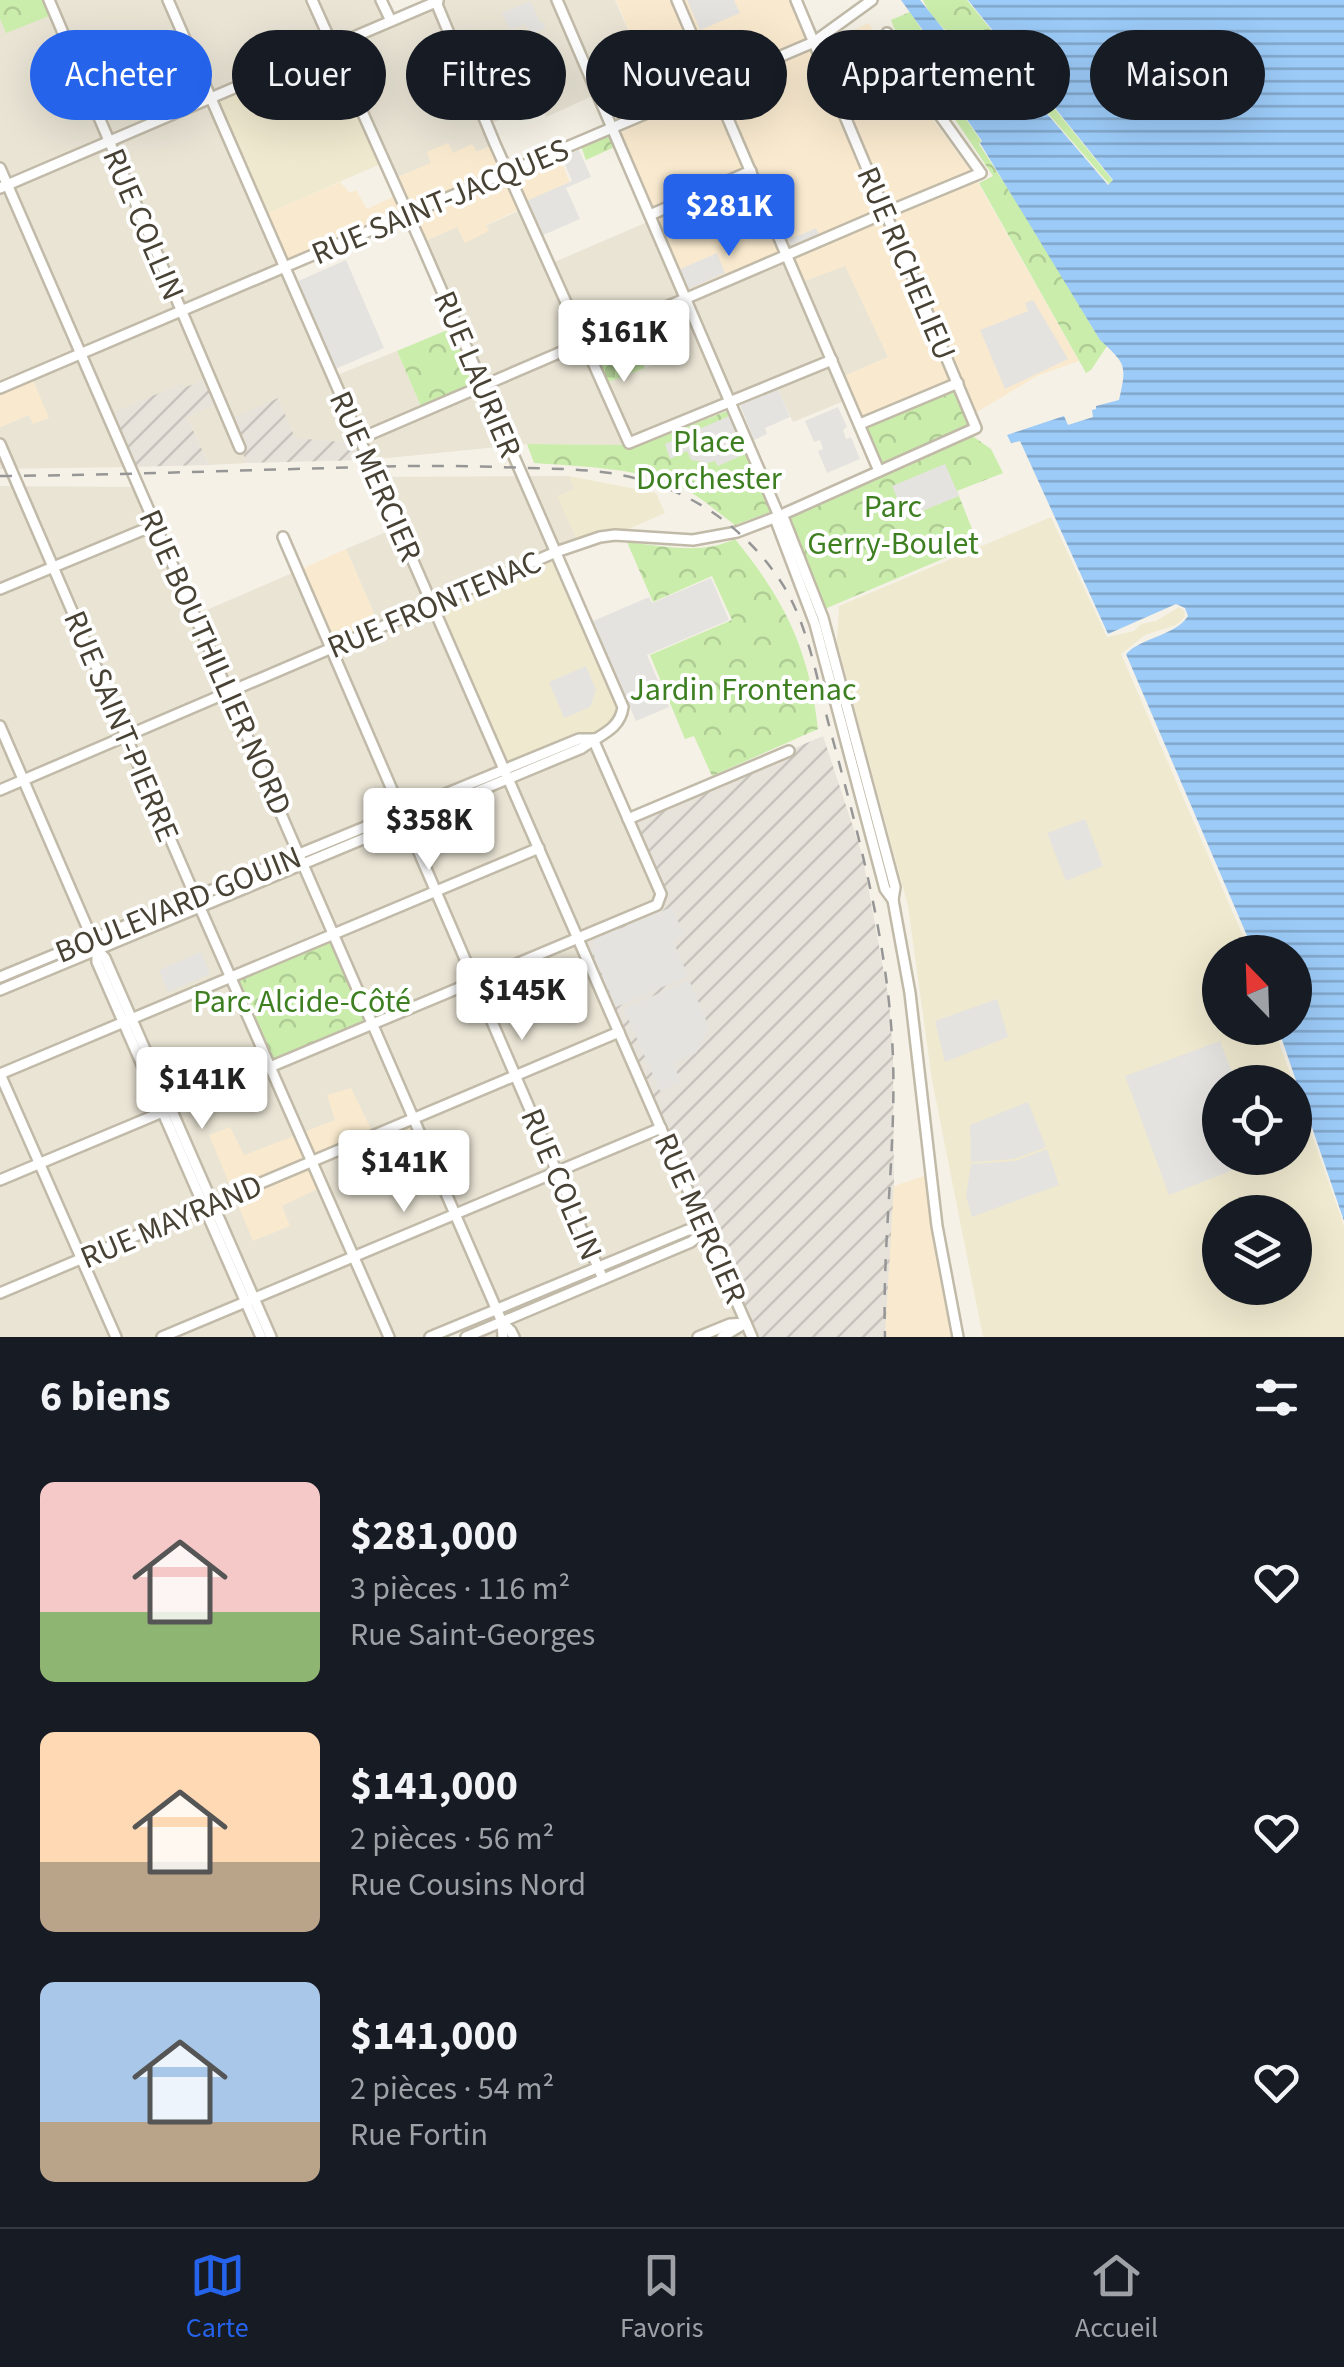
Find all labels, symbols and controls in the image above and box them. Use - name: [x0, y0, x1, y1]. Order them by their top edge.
- chip: Acheter: [30, 30, 212, 120]
- chip: Louer: [232, 30, 386, 120]
- chip: Filtres: [406, 30, 566, 120]
- chip: Nouveau: [586, 30, 787, 120]
- chip: Appartement: [807, 30, 1070, 120]
- chip: Maison: [1090, 30, 1265, 120]
- street label: RUE SAINT-JACQUES: [305, 127, 576, 277]
- street label: RUE COLLIN: [90, 141, 196, 307]
- street label: RUE RICHELIEU: [845, 159, 968, 367]
- pin: $281K: [659, 174, 799, 259]
- text: $281K: [685, 183, 773, 229]
- street label: RUE LAURIER: [421, 284, 533, 465]
- pin: $161K: [554, 300, 694, 385]
- text: $161K: [580, 309, 668, 355]
- street label: RUE MERCIER: [317, 384, 433, 569]
- park label: Place Dorchester: [636, 419, 783, 502]
- park label: Parc Gerry-Boulet: [807, 484, 979, 567]
- street label: RUE BOUTHILLIER NORD: [127, 502, 303, 823]
- street label: RUE FRONTENAC: [320, 539, 548, 671]
- street label: RUE SAINT-PIERRE: [52, 604, 191, 849]
- park label: Jardin Frontenac: [629, 667, 857, 713]
- pin: $358K: [359, 788, 499, 873]
- text: $358K: [385, 797, 473, 843]
- street label: BOULEVARD GOUIN: [48, 835, 308, 975]
- north arrow: [1202, 935, 1312, 1045]
- map controls: [1202, 935, 1312, 1305]
- pin: $145K: [452, 958, 592, 1043]
- text: $145K: [478, 967, 566, 1013]
- park label: Parc Alcide-Côté: [193, 979, 411, 1025]
- pin: $141K: [132, 1047, 272, 1132]
- text: $141K: [158, 1056, 246, 1102]
- button: locate: [1202, 1065, 1312, 1175]
- street label: RUE COLLIN: [508, 1101, 614, 1267]
- street label: RUE MERCIER: [642, 1126, 758, 1311]
- pin: $141K: [334, 1130, 474, 1215]
- text: $141K: [360, 1139, 448, 1185]
- street label: RUE MAYRAND: [73, 1163, 269, 1281]
- button: layers: [1202, 1195, 1312, 1305]
- text: 6 biens: [40, 1367, 171, 1427]
- icon: filters: [1249, 1370, 1304, 1425]
- text: $281,000: [350, 1506, 518, 1566]
- icon: home: [120, 1522, 240, 1642]
- icon: heart: [1249, 1555, 1304, 1610]
- text: 3 pièces · 116 m²: [350, 1566, 570, 1612]
- text: Rue Saint-Georges: [350, 1612, 595, 1658]
- text: $141,000: [350, 1756, 518, 1816]
- icon: home: [120, 1772, 240, 1892]
- icon: heart: [1249, 1805, 1304, 1860]
- text: 2 pièces · 56 m²: [350, 1816, 554, 1862]
- text: Rue Cousins Nord: [350, 1862, 586, 1908]
- text: $141,000: [350, 2006, 518, 2066]
- icon: home: [120, 2022, 240, 2142]
- icon: heart: [1249, 2055, 1304, 2110]
- text: 2 pièces · 54 m²: [350, 2066, 554, 2112]
- text: Rue Fortin: [350, 2112, 488, 2158]
- tab: Carte: [186, 2248, 249, 2348]
- tab: Favoris: [620, 2248, 704, 2348]
- tab: Accueil: [1075, 2248, 1158, 2348]

